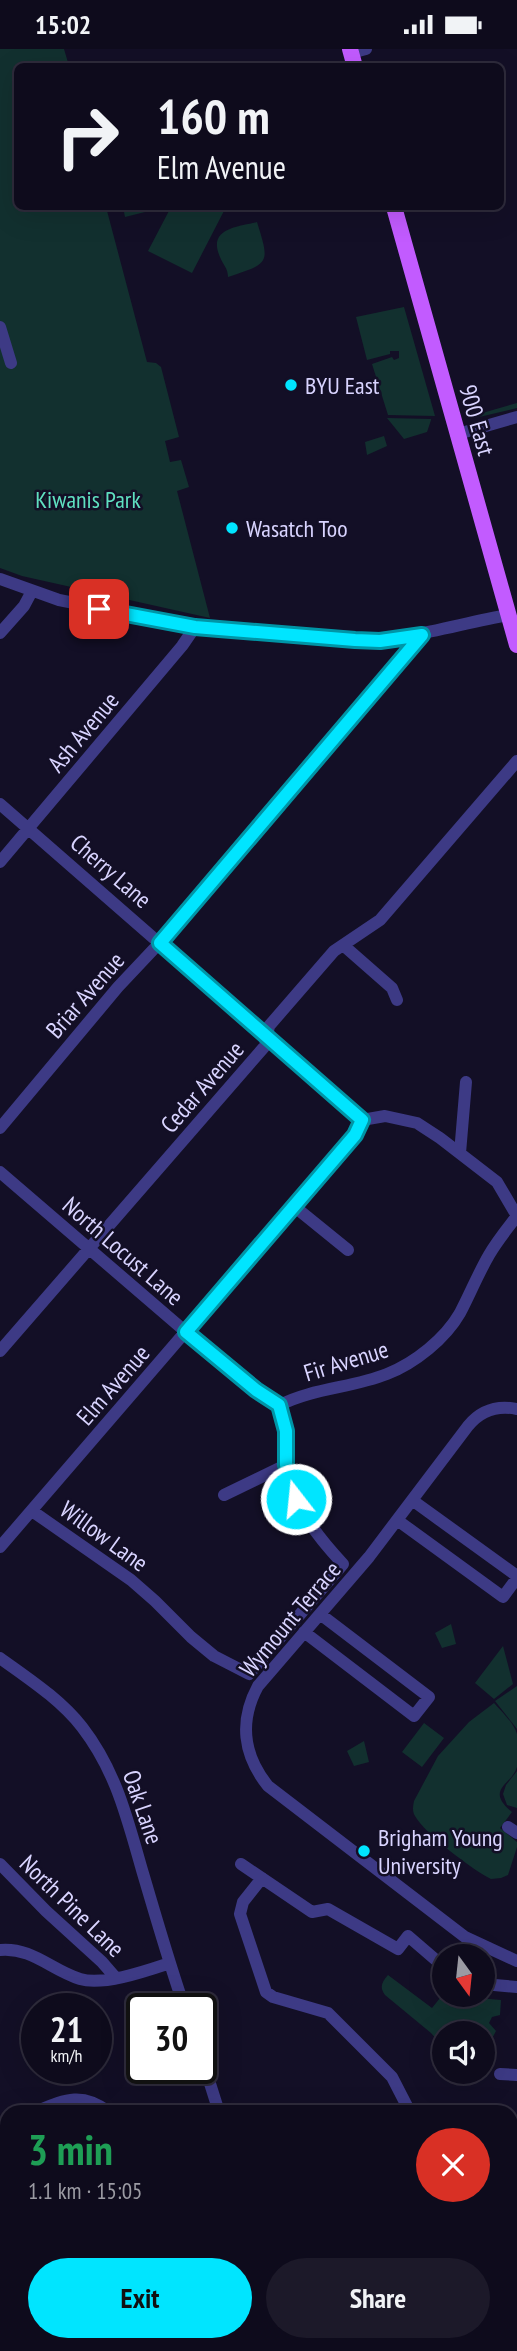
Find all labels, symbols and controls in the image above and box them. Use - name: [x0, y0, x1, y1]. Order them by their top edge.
- text: 15:02: [35, 8, 91, 41]
- text: 160 m: [157, 84, 270, 148]
- icon: right: [42, 91, 133, 182]
- text: Elm Avenue: [157, 146, 286, 188]
- place label: BYU East: [305, 370, 380, 401]
- marker: BYU East: [283, 377, 299, 393]
- street label: 900 East: [452, 381, 502, 459]
- park label: Kiwanis Park: [35, 484, 141, 515]
- place label: Wasatch Too: [246, 513, 348, 544]
- marker: Wasatch Too: [224, 520, 240, 536]
- pin: [69, 579, 129, 639]
- icon: arrive: [80, 590, 118, 628]
- street label: Ash Avenue: [41, 686, 125, 778]
- street label: Cherry Lane: [64, 827, 158, 915]
- street label: Briar Avenue: [39, 945, 131, 1045]
- street label: Cedar Avenue: [154, 1035, 250, 1139]
- street label: North Locust Lane: [56, 1190, 190, 1312]
- street label: Fir Avenue: [300, 1333, 392, 1389]
- street label: Elm Avenue: [70, 1338, 156, 1432]
- position arrow: [259, 1462, 333, 1536]
- street label: Willow Lane: [54, 1494, 154, 1578]
- street label: Wymount Terrace: [233, 1555, 347, 1683]
- street label: Oak Lane: [116, 1766, 170, 1848]
- place label: Brigham Young University: [378, 1822, 503, 1881]
- marker: Brigham Young University: [356, 1843, 372, 1859]
- street label: North Pine Lane: [13, 1848, 131, 1964]
- north arrow: [432, 1944, 495, 2007]
- map controls: [432, 1944, 495, 2084]
- speed limit sign: 30: [126, 1993, 217, 2084]
- text: 21: [50, 2006, 83, 2052]
- button: sound: [432, 2021, 495, 2084]
- text: km/h: [51, 2044, 82, 2067]
- text: 3 min: [28, 2122, 113, 2177]
- button: close: [416, 2128, 490, 2202]
- text: 1.1 km · 15:05: [28, 2176, 142, 2205]
- button: Exit: [28, 2258, 252, 2338]
- button: Share: [266, 2258, 490, 2338]

